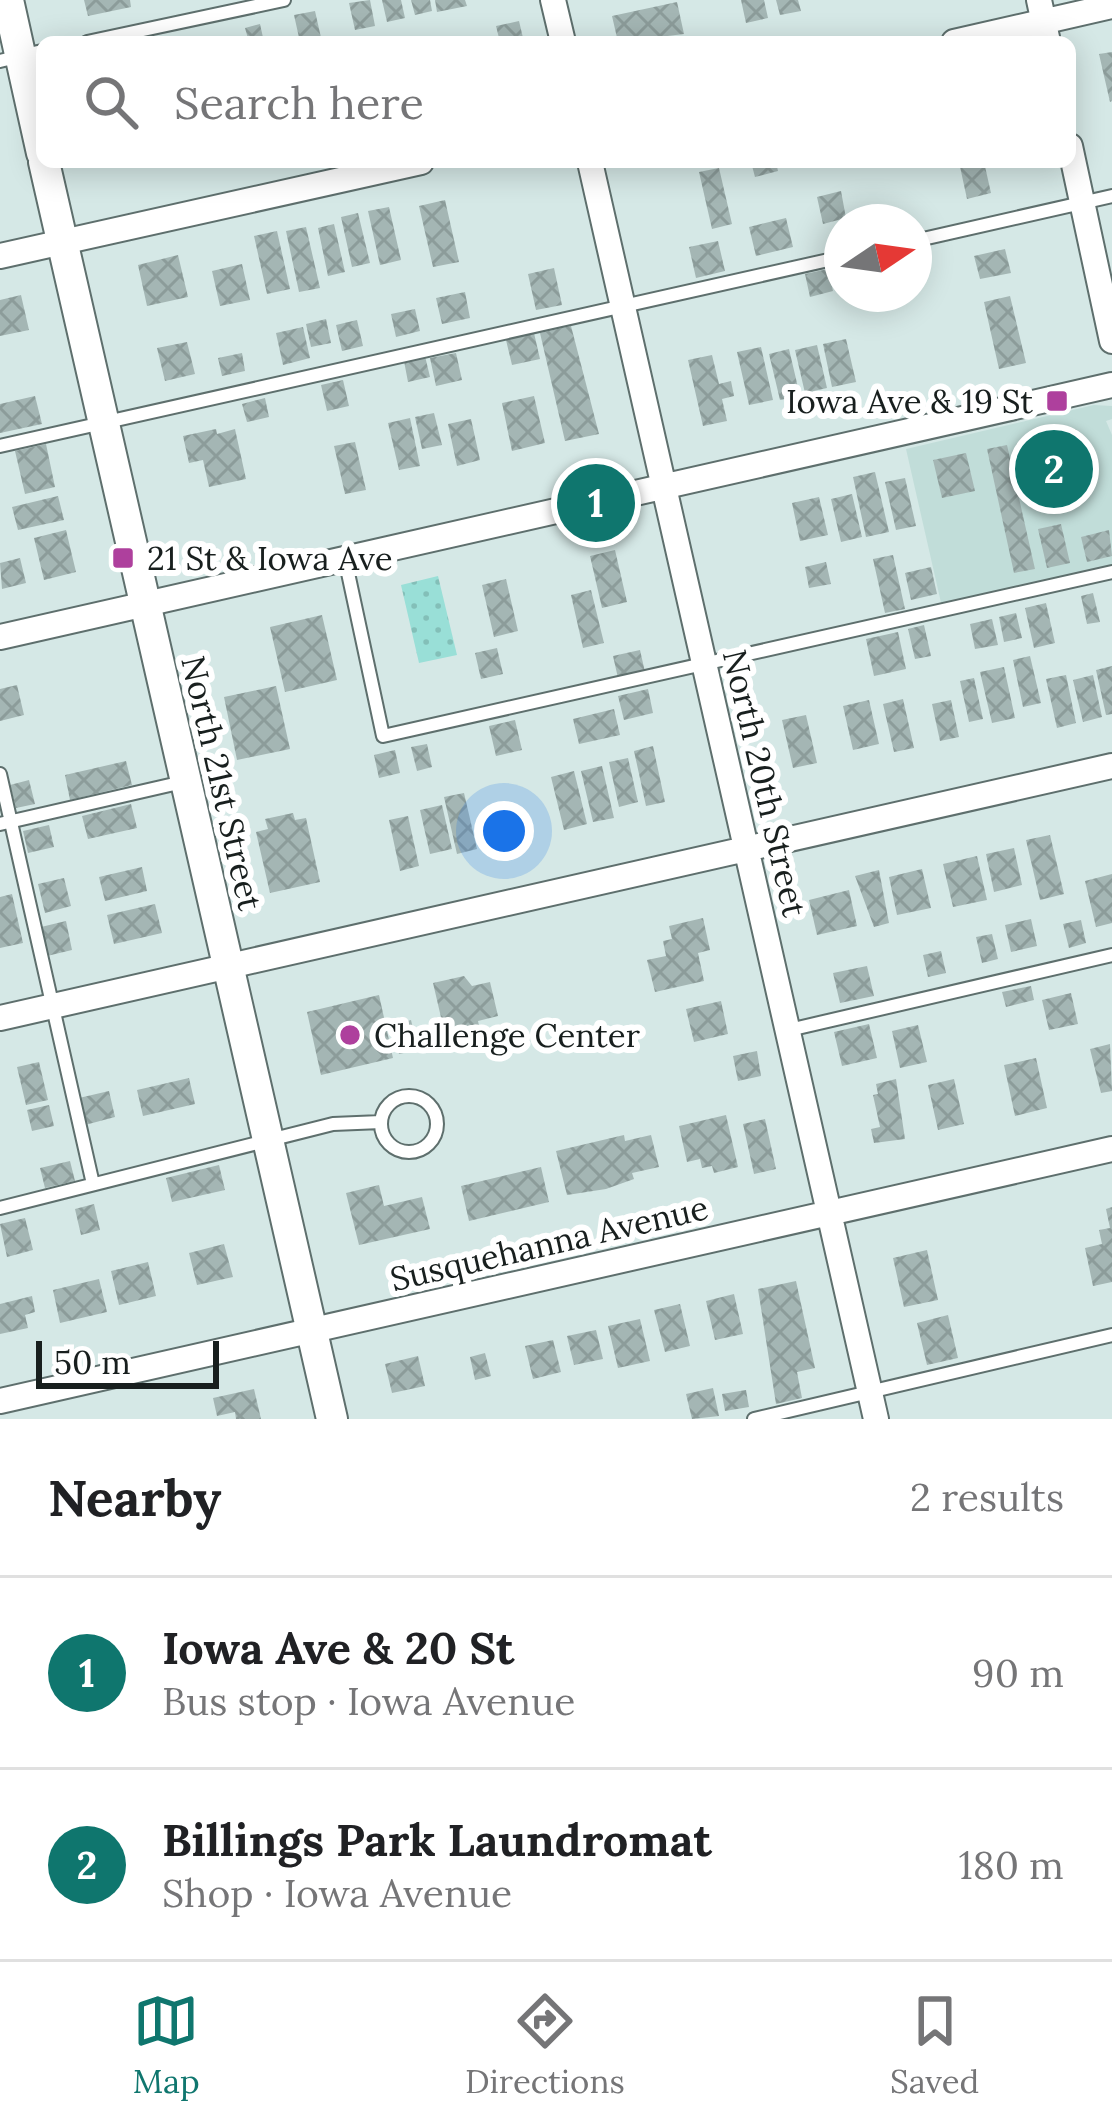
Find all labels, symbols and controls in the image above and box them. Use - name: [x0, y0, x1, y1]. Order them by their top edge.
- search box: [36, 36, 1076, 168]
- icon: search: [78, 69, 144, 135]
- text: Search here: [174, 74, 424, 131]
- north arrow: [824, 204, 932, 312]
- place label: Iowa Ave & 19 St: [786, 380, 1033, 422]
- marker: Iowa Ave & 19 St: [1044, 388, 1070, 414]
- pin: 2: [1015, 424, 1093, 514]
- pin: 1: [557, 458, 635, 548]
- place label: 21 St & Iowa Ave: [147, 537, 393, 579]
- marker: 21 St & Iowa Ave: [110, 545, 136, 571]
- street label: North 20th Street: [714, 645, 816, 921]
- street label: North 21st Street: [172, 652, 272, 915]
- your location: [474, 801, 534, 861]
- place label: Challenge Center: [374, 1014, 641, 1056]
- marker: Challenge Center: [337, 1022, 363, 1048]
- street label: Susquehanna Avenue: [386, 1186, 712, 1300]
- scale bar: [36, 1335, 219, 1388]
- text: 50 m: [54, 1341, 131, 1383]
- text: Nearby: [48, 1465, 221, 1530]
- text: 2 results: [910, 1472, 1064, 1522]
- text: Iowa Ave & 20 St: [162, 1619, 514, 1676]
- text: 1: [79, 1648, 95, 1698]
- text: 90 m: [972, 1648, 1064, 1698]
- text: Bus stop · Iowa Avenue: [162, 1676, 575, 1726]
- text: Billings Park Laundromat: [162, 1811, 712, 1868]
- text: 2: [77, 1840, 97, 1890]
- text: 180 m: [959, 1840, 1064, 1890]
- text: Shop · Iowa Avenue: [162, 1868, 512, 1918]
- tab: Map: [133, 1988, 200, 2102]
- tab: Directions: [465, 1988, 625, 2102]
- tab: Saved: [890, 1988, 979, 2102]

